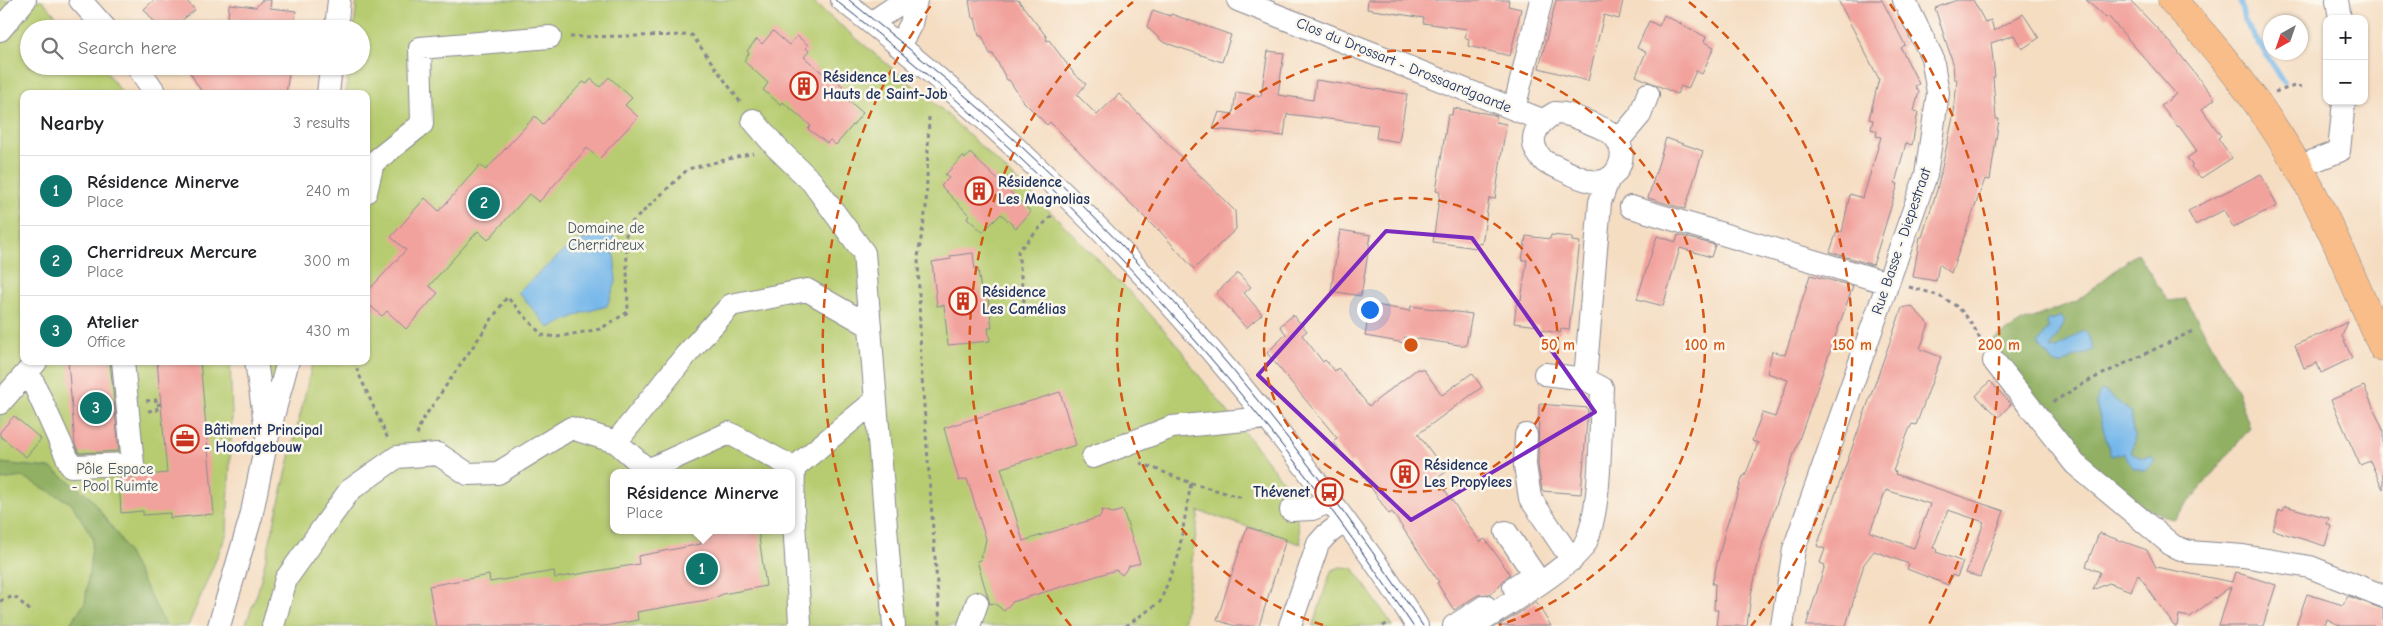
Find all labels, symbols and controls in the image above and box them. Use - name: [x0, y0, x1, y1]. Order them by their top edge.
- street label: Clos du Drossart - Drossaardgaarde: [1294, 14, 1515, 117]
- north arrow: [2263, 15, 2308, 60]
- map controls: [2323, 15, 2368, 105]
- button: +: [2323, 15, 2368, 60]
- search box: [20, 20, 370, 75]
- icon: search: [38, 34, 66, 62]
- text: Search here: [78, 37, 177, 59]
- button: −: [2323, 60, 2368, 105]
- place label: Résidence Les Hauts de Saint-Job: [823, 68, 948, 103]
- building icon: Résidence Les Hauts de Saint-Job: [789, 71, 819, 101]
- text: Nearby: [40, 111, 104, 135]
- text: 3 results: [293, 114, 350, 132]
- street label: Rue Basse - Diepestraat: [1867, 165, 1935, 317]
- text: Résidence Minerve: [87, 171, 239, 193]
- place label: Résidence Les Magnolias: [998, 173, 1090, 208]
- building icon: Résidence Les Magnolias: [964, 176, 994, 206]
- text: 1: [53, 182, 59, 200]
- text: 240 m: [306, 182, 350, 200]
- pin: 2: [468, 184, 500, 222]
- text: Place: [87, 193, 123, 211]
- park label: Domaine de Cherridreux: [567, 219, 645, 254]
- text: Cherridreux Mercure: [87, 241, 257, 263]
- text: 2: [52, 252, 60, 270]
- text: 300 m: [304, 252, 350, 270]
- text: Place: [87, 263, 123, 281]
- place label: Résidence Les Camélias: [982, 283, 1066, 318]
- building icon: Résidence Les Camélias: [948, 286, 978, 316]
- your location: [1357, 297, 1383, 323]
- text: Atelier: [87, 311, 139, 333]
- text: 3: [52, 322, 60, 340]
- text: 430 m: [306, 322, 350, 340]
- text: Office: [87, 333, 126, 351]
- centre of rings: [1402, 336, 1420, 354]
- text: 50 m: [1541, 336, 1575, 354]
- text: 100 m: [1685, 336, 1725, 354]
- text: 150 m: [1832, 336, 1872, 354]
- text: 200 m: [1978, 336, 2020, 354]
- pin: 3: [80, 389, 112, 427]
- place label: Bâtiment Principal - Hoofdgebouw: [204, 421, 323, 456]
- office icon: Bâtiment Principal - Hoofdgebouw: [170, 424, 200, 454]
- place label: Résidence Les Propylees: [1424, 456, 1512, 491]
- building icon: Résidence Les Propylees: [1390, 459, 1420, 489]
- park label: Pôle Espace - Pool Ruimte: [72, 460, 159, 495]
- popup: [610, 469, 795, 534]
- bus stop icon: Thévenet: [1314, 477, 1344, 507]
- text: Résidence Minerve: [626, 482, 779, 504]
- place label: Thévenet: [1253, 483, 1311, 501]
- text: Place: [626, 504, 663, 522]
- pin: 1: [686, 550, 718, 588]

